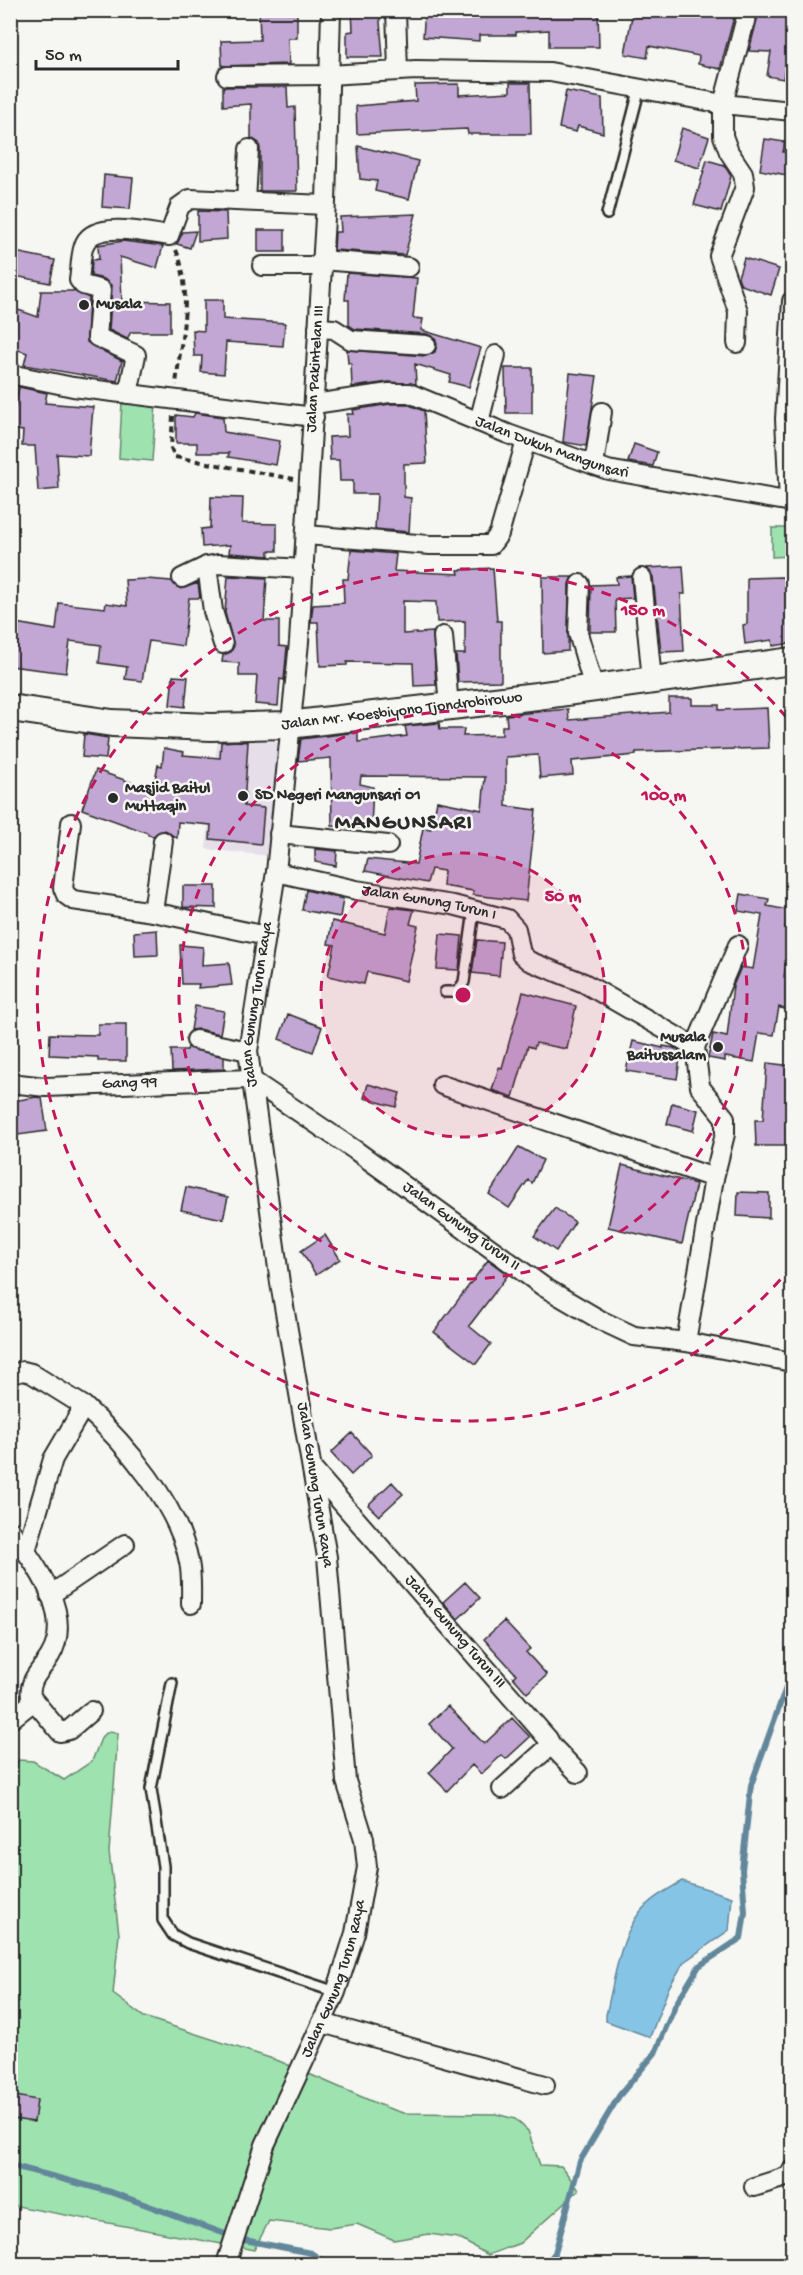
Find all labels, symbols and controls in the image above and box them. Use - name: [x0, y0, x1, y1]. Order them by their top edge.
- scale bar: [36, 33, 178, 71]
- text: 50 m: [45, 46, 82, 67]
- place label: Musala: [96, 296, 143, 315]
- marker: Musala: [77, 298, 91, 312]
- street label: Jalan Pakintelan III: [302, 305, 329, 433]
- street label: Jalan Dukuh Mangunsari: [472, 412, 630, 483]
- text: 150 m: [620, 601, 665, 622]
- street label: Jalan Mr. Koesbiyono Tjondrobirowo: [281, 688, 524, 735]
- place label: Masjid Baitul Muttaqin: [125, 780, 211, 817]
- text: 100 m: [641, 786, 687, 807]
- place label: SD Negeri Mangunsari 01: [255, 787, 421, 806]
- marker: SD Negeri Mangunsari 01: [236, 789, 250, 803]
- marker: Masjid Baitul Muttaqin: [106, 791, 120, 805]
- district label: MANGUNSARI: [335, 811, 473, 837]
- street label: Jalan Gunung Turun I: [360, 881, 498, 925]
- text: 50 m: [545, 887, 582, 908]
- street label: Jalan Gunung Turun Raya: [238, 919, 278, 1088]
- centre of rings: [453, 985, 473, 1005]
- place label: Musala Baitussalam: [626, 1029, 707, 1066]
- marker: Musala Baitussalam: [711, 1040, 725, 1054]
- street label: Gang 99: [102, 1073, 158, 1094]
- street label: Jalan Gunung Turun II: [399, 1178, 523, 1276]
- street label: Jalan Gunung Turun Raya: [292, 1401, 337, 1570]
- street label: Jalan Gunung Turun III: [400, 1572, 509, 1693]
- street label: Jalan Gunung Turun Raya: [297, 1897, 371, 2061]

